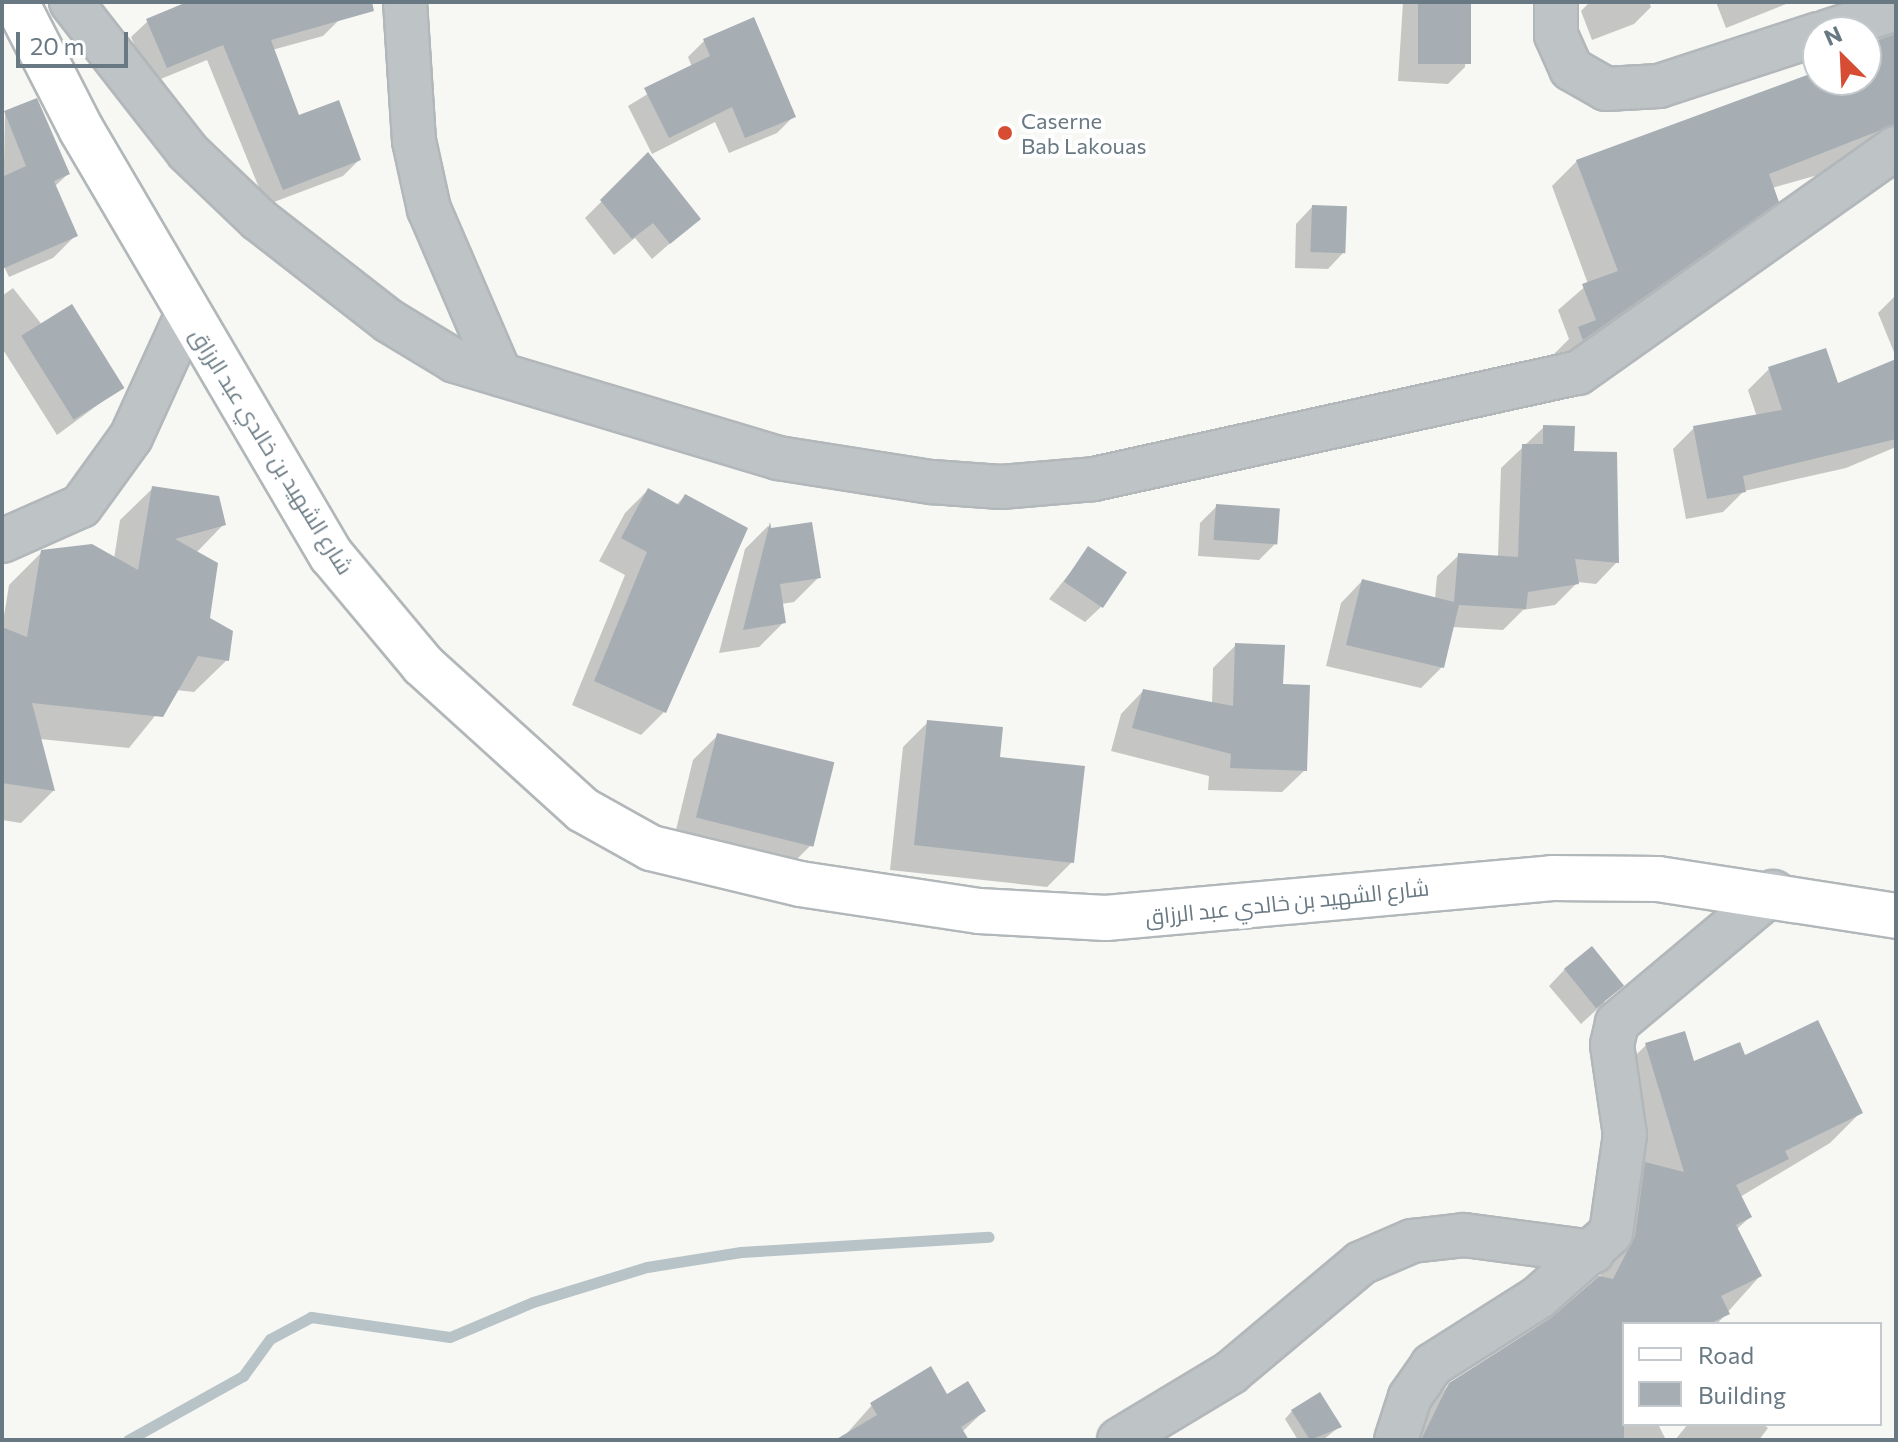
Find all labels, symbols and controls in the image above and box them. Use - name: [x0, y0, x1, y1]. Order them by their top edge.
- scale bar: [20, 16, 132, 66]
- north arrow: [1802, 16, 1882, 96]
- text: N: [1820, 20, 1846, 51]
- text: 20 m: [30, 31, 84, 60]
- place label: Caserne Bab Lakouas: [1021, 107, 1146, 158]
- marker: Caserne Bab Lakouas: [996, 124, 1014, 142]
- street label: شارع الشهيد بن خالدي عبد الرزاق: [185, 323, 359, 579]
- street label: شارع الشهيد بن خالدي عبد الرزاق: [1144, 874, 1430, 930]
- legend: [1622, 1322, 1882, 1426]
- text: Road: [1698, 1340, 1754, 1369]
- text: Building: [1698, 1380, 1786, 1409]

